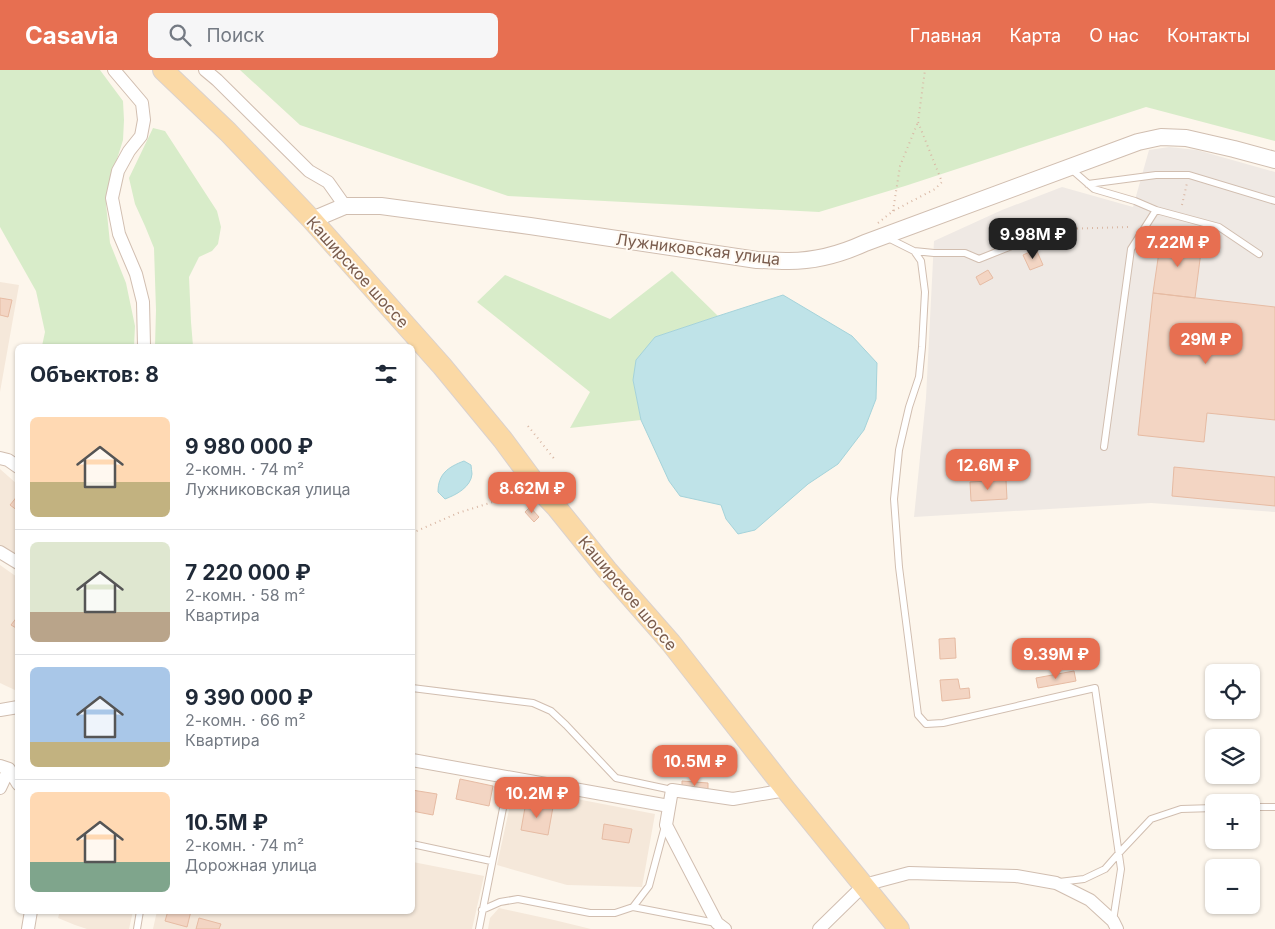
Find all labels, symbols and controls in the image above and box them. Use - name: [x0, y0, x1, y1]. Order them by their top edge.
- search box: [148, 13, 498, 58]
- text: Casavia: [25, 21, 118, 50]
- icon: search: [166, 21, 194, 49]
- text: Поиск: [206, 24, 264, 47]
- text: Главная: [910, 25, 981, 46]
- text: Карта: [1009, 25, 1061, 46]
- text: О нас: [1089, 25, 1139, 46]
- text: Контакты: [1167, 25, 1250, 46]
- street label: Каширское шоссе: [303, 212, 413, 332]
- pin: 9.98M ₽: [987, 218, 1079, 260]
- text: 9.98M ₽: [1000, 224, 1066, 244]
- pin: 7.22M ₽: [1132, 226, 1224, 268]
- street label: Лужниковская улица: [615, 229, 781, 269]
- text: 7.22M ₽: [1146, 232, 1210, 252]
- pin: 29M ₽: [1171, 322, 1241, 365]
- text: 29M ₽: [1180, 329, 1232, 349]
- icon: filters: [372, 360, 400, 388]
- text: Объектов: 8: [30, 362, 159, 387]
- text: 9 980 000 ₽: [185, 434, 313, 459]
- icon: home: [70, 437, 130, 497]
- pin: 12.6M ₽: [942, 448, 1034, 491]
- text: 12.6M ₽: [957, 455, 1019, 475]
- text: 2-комн. · 74 m²: [185, 459, 304, 479]
- pin: 8.62M ₽: [486, 472, 578, 514]
- text: 8.62M ₽: [499, 478, 565, 498]
- text: Лужниковская улица: [185, 479, 351, 499]
- street label: Каширское шоссе: [574, 532, 682, 654]
- text: 7 220 000 ₽: [185, 560, 311, 585]
- icon: home: [70, 562, 130, 622]
- text: 2-комн. · 58 m²: [185, 585, 305, 605]
- text: Квартира: [185, 605, 260, 625]
- pin: 9.39M ₽: [1010, 638, 1102, 680]
- text: 9.39M ₽: [1023, 644, 1089, 664]
- map controls: [1205, 664, 1260, 914]
- button: locate: [1205, 664, 1260, 719]
- text: 9 390 000 ₽: [185, 685, 313, 710]
- icon: home: [70, 687, 130, 747]
- text: 2-комн. · 66 m²: [185, 710, 305, 730]
- button: layers: [1205, 729, 1260, 784]
- text: Квартира: [185, 730, 260, 750]
- pin: 10.5M ₽: [649, 744, 741, 787]
- text: 10.5M ₽: [663, 751, 727, 771]
- pin: 10.2M ₽: [491, 776, 583, 819]
- text: 10.2M ₽: [505, 783, 569, 803]
- button: +: [1205, 794, 1260, 849]
- text: 10.5M ₽: [185, 810, 268, 835]
- icon: home: [70, 812, 130, 872]
- text: 2-комн. · 74 m²: [185, 835, 304, 855]
- text: Дорожная улица: [185, 855, 317, 875]
- button: −: [1205, 859, 1260, 914]

